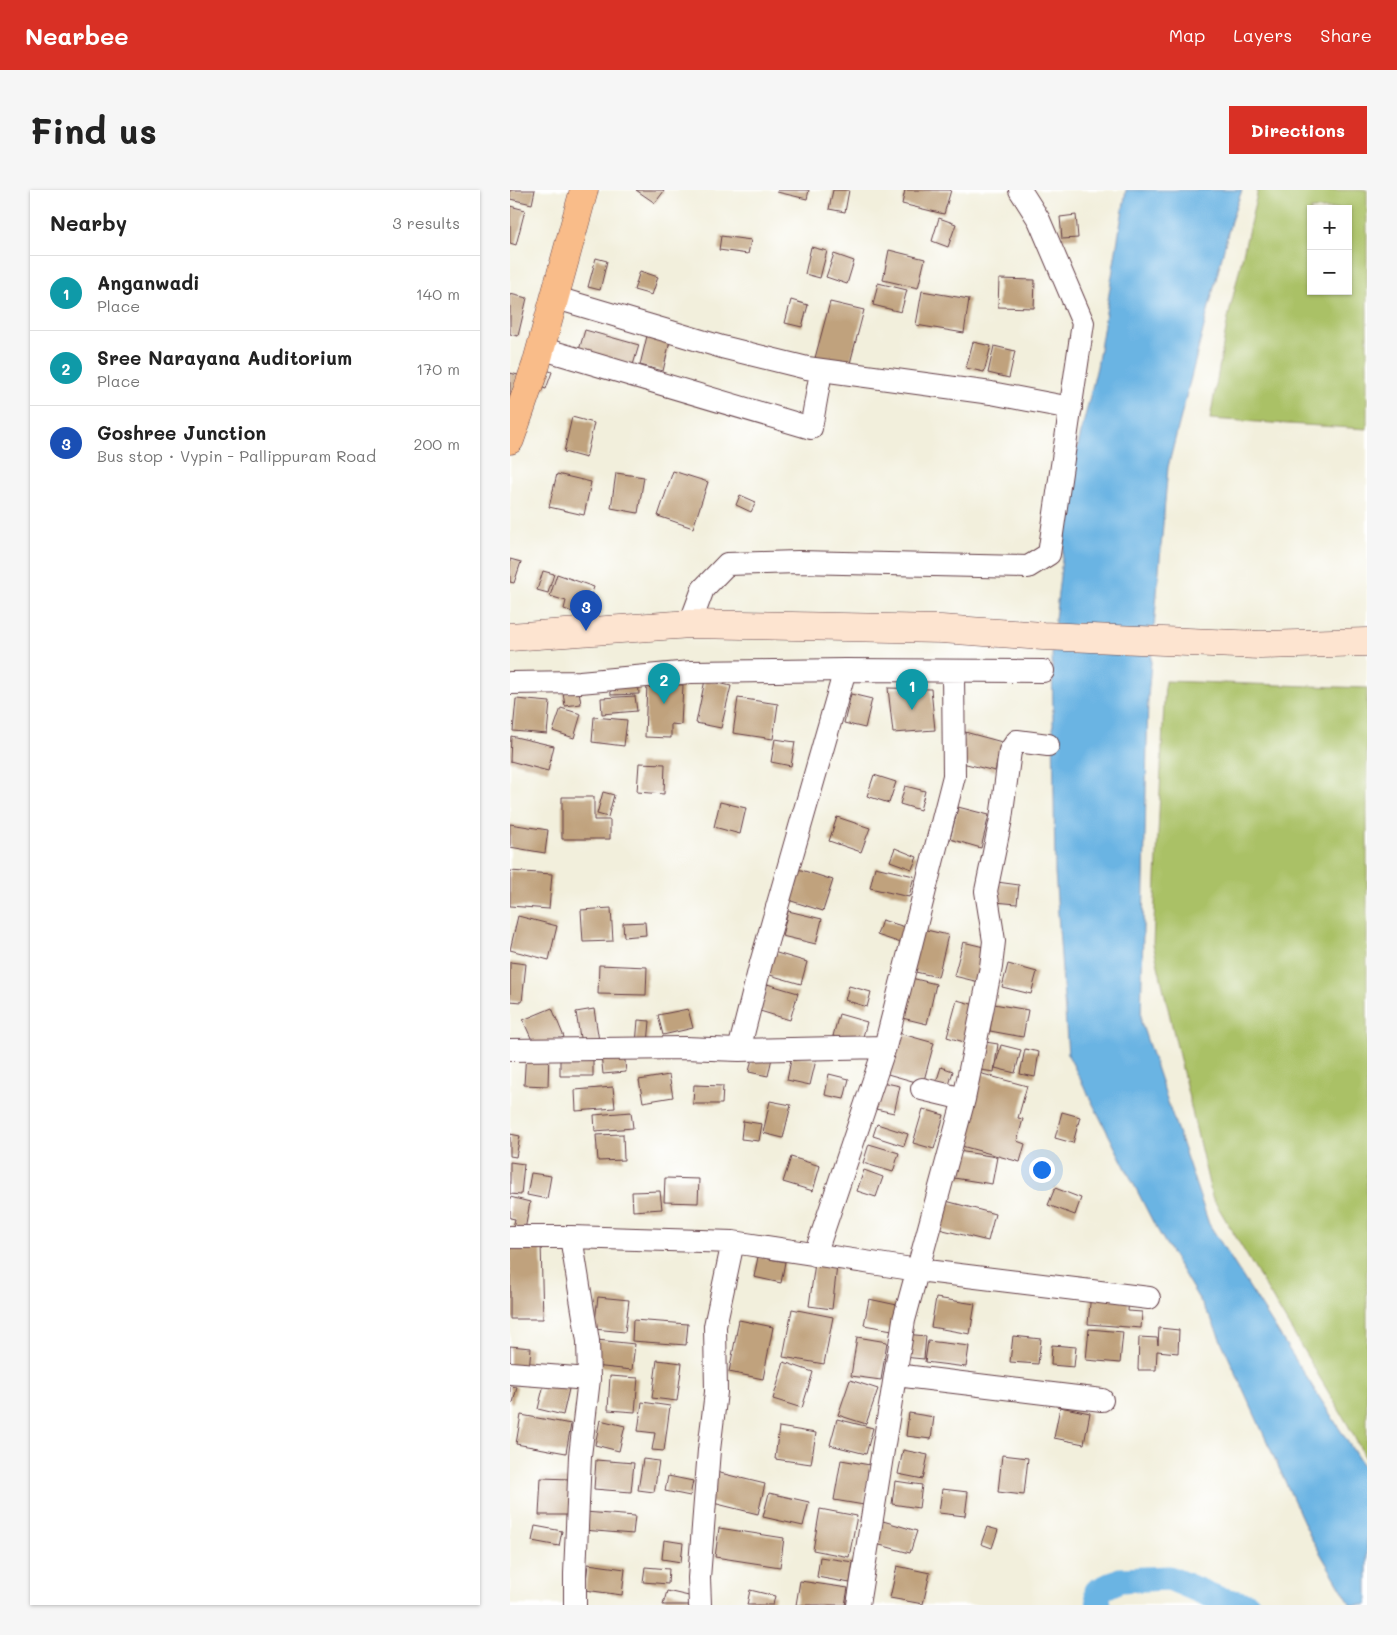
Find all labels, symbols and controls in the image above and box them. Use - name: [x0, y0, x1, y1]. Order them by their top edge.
- text: Nearbee: [25, 20, 129, 51]
- text: Map: [1169, 23, 1205, 47]
- text: Layers: [1233, 23, 1292, 47]
- text: Share: [1320, 23, 1372, 47]
- button: Directions: [1229, 106, 1367, 154]
- text: Find us: [30, 107, 157, 153]
- map controls: [1307, 205, 1352, 295]
- button: +: [1307, 205, 1352, 250]
- text: Nearby: [50, 209, 127, 236]
- text: 3 results: [392, 212, 460, 233]
- button: −: [1307, 250, 1352, 295]
- text: Anganwadi: [97, 270, 200, 295]
- text: 1: [62, 283, 70, 304]
- text: 140 m: [416, 283, 460, 304]
- text: Place: [97, 295, 140, 316]
- text: Sree Narayana Auditorium: [97, 345, 352, 370]
- text: 2: [62, 358, 70, 379]
- text: 170 m: [416, 358, 460, 379]
- text: Place: [97, 370, 140, 391]
- text: Goshree Junction: [97, 420, 266, 445]
- text: 3: [61, 433, 71, 454]
- text: 200 m: [413, 433, 460, 454]
- text: Bus stop · Vypin - Pallippuram Road: [97, 445, 376, 466]
- pin: 3: [570, 590, 602, 631]
- pin: 2: [648, 663, 680, 704]
- pin: 1: [896, 669, 928, 710]
- your location: [1029, 1157, 1055, 1183]

